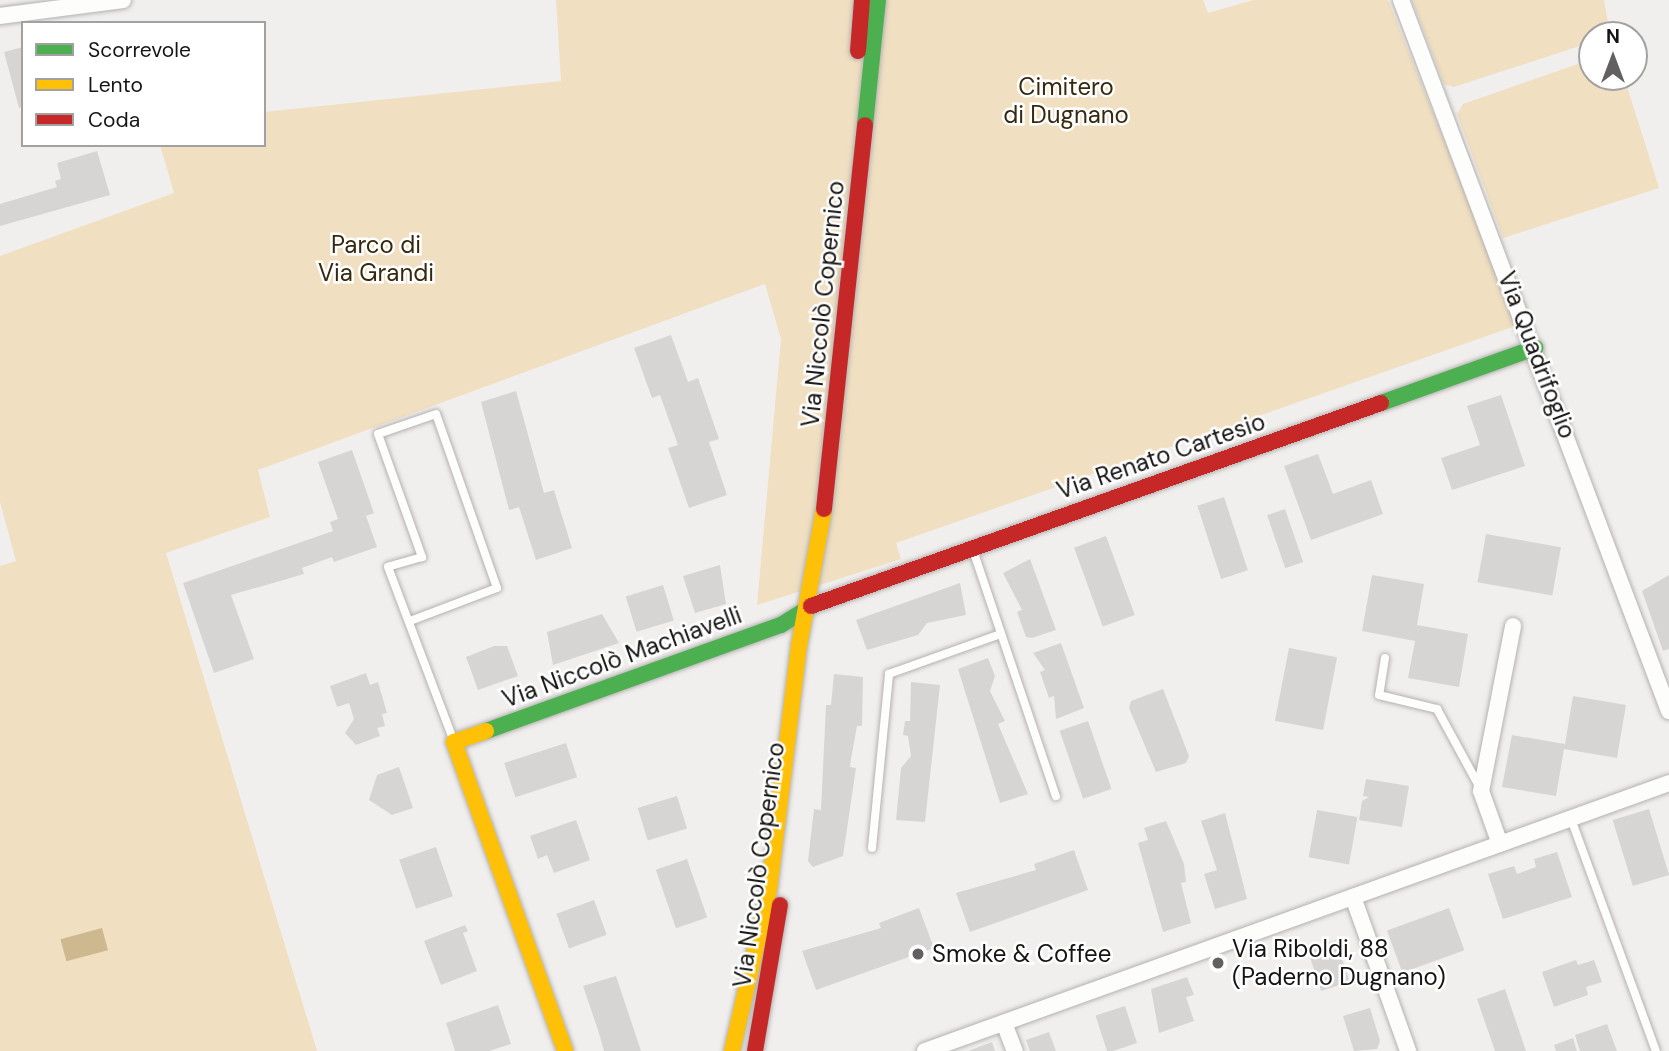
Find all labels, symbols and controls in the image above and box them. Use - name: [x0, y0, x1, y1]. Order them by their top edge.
- legend: [21, 21, 266, 147]
- north arrow: [1578, 21, 1648, 91]
- text: N: [1606, 24, 1620, 49]
- text: Scorrevole: [88, 36, 191, 64]
- text: Lento: [88, 71, 143, 99]
- park label: Cimitero di Dugnano: [1003, 73, 1129, 129]
- text: Coda: [88, 106, 140, 134]
- street label: Via Niccolò Copernico: [796, 179, 850, 429]
- park label: Parco di Via Grandi: [318, 231, 434, 287]
- street label: Via Quadrifoglio: [1492, 267, 1582, 443]
- street label: Via Renato Cartesio: [1053, 407, 1269, 505]
- street label: Via Niccolò Machiavelli: [498, 600, 746, 714]
- street label: Via Niccolò Copernico: [728, 740, 790, 990]
- place label: Via Riboldi, 88 (Paderno Dugnano): [1232, 935, 1446, 991]
- place label: Smoke & Coffee: [932, 940, 1111, 968]
- marker: Smoke & Coffee: [910, 946, 926, 962]
- marker: Via Riboldi, 88 (Paderno Dugnano): [1210, 955, 1226, 971]

